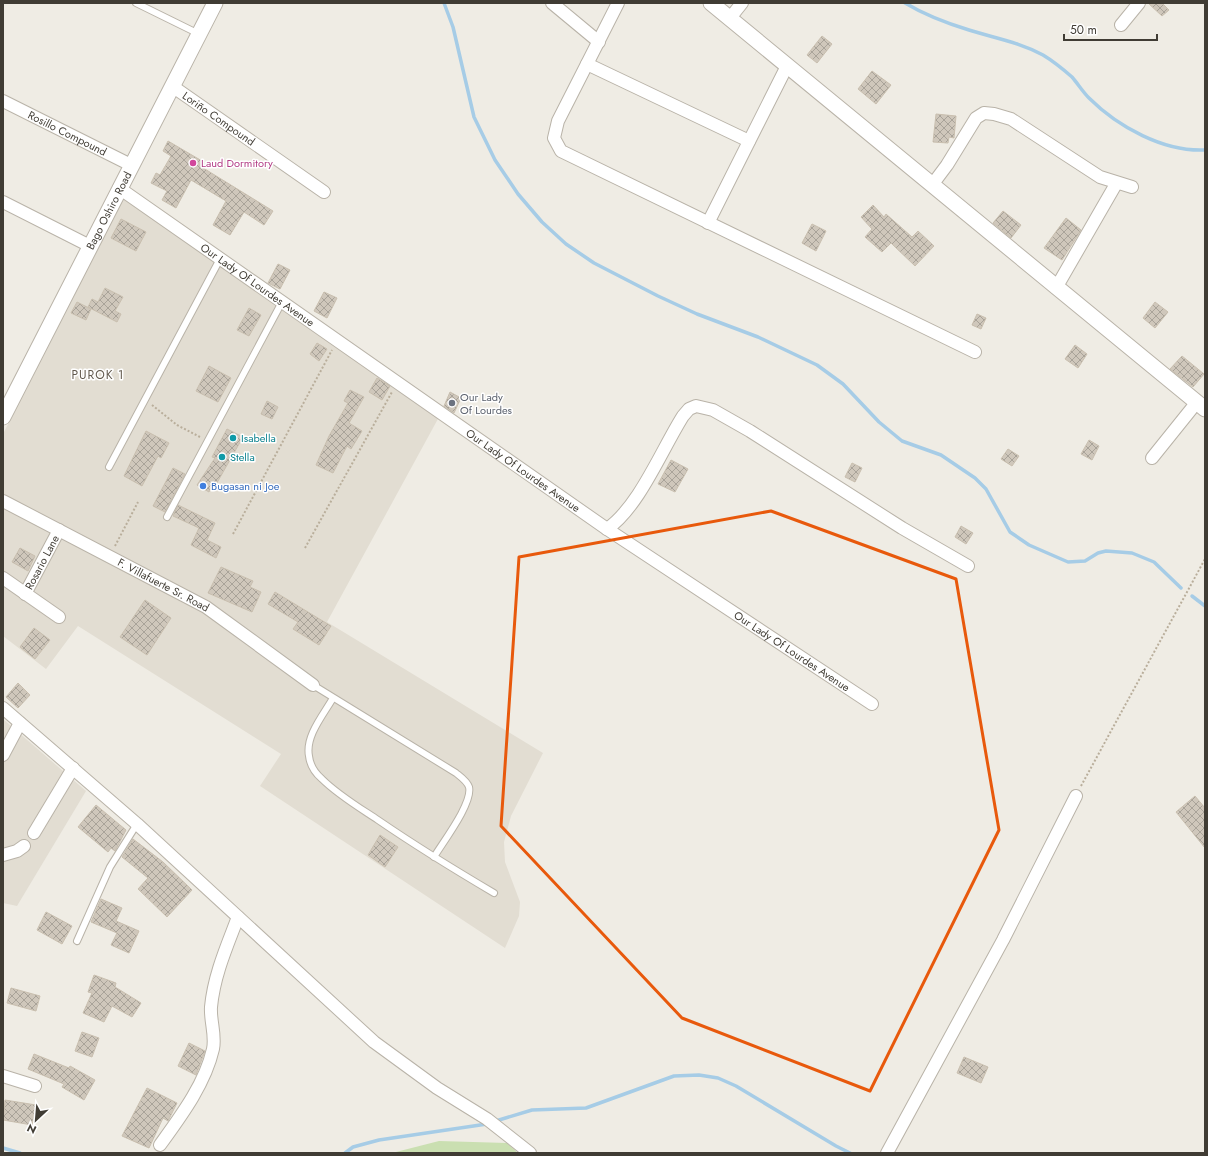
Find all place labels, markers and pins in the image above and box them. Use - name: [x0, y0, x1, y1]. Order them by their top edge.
- place label: Laud Dormitory: [201, 155, 273, 171]
- marker: Laud Dormitory: [188, 158, 198, 168]
- place label: Our Lady Of Lourdes: [460, 389, 513, 418]
- marker: Our Lady Of Lourdes: [447, 398, 457, 408]
- place label: Isabella: [241, 430, 276, 446]
- marker: Isabella: [228, 433, 238, 443]
- place label: Stella: [230, 449, 255, 465]
- marker: Stella: [217, 452, 227, 462]
- place label: Bugasan ni Joe: [211, 478, 280, 494]
- marker: Bugasan ni Joe: [198, 481, 208, 491]

